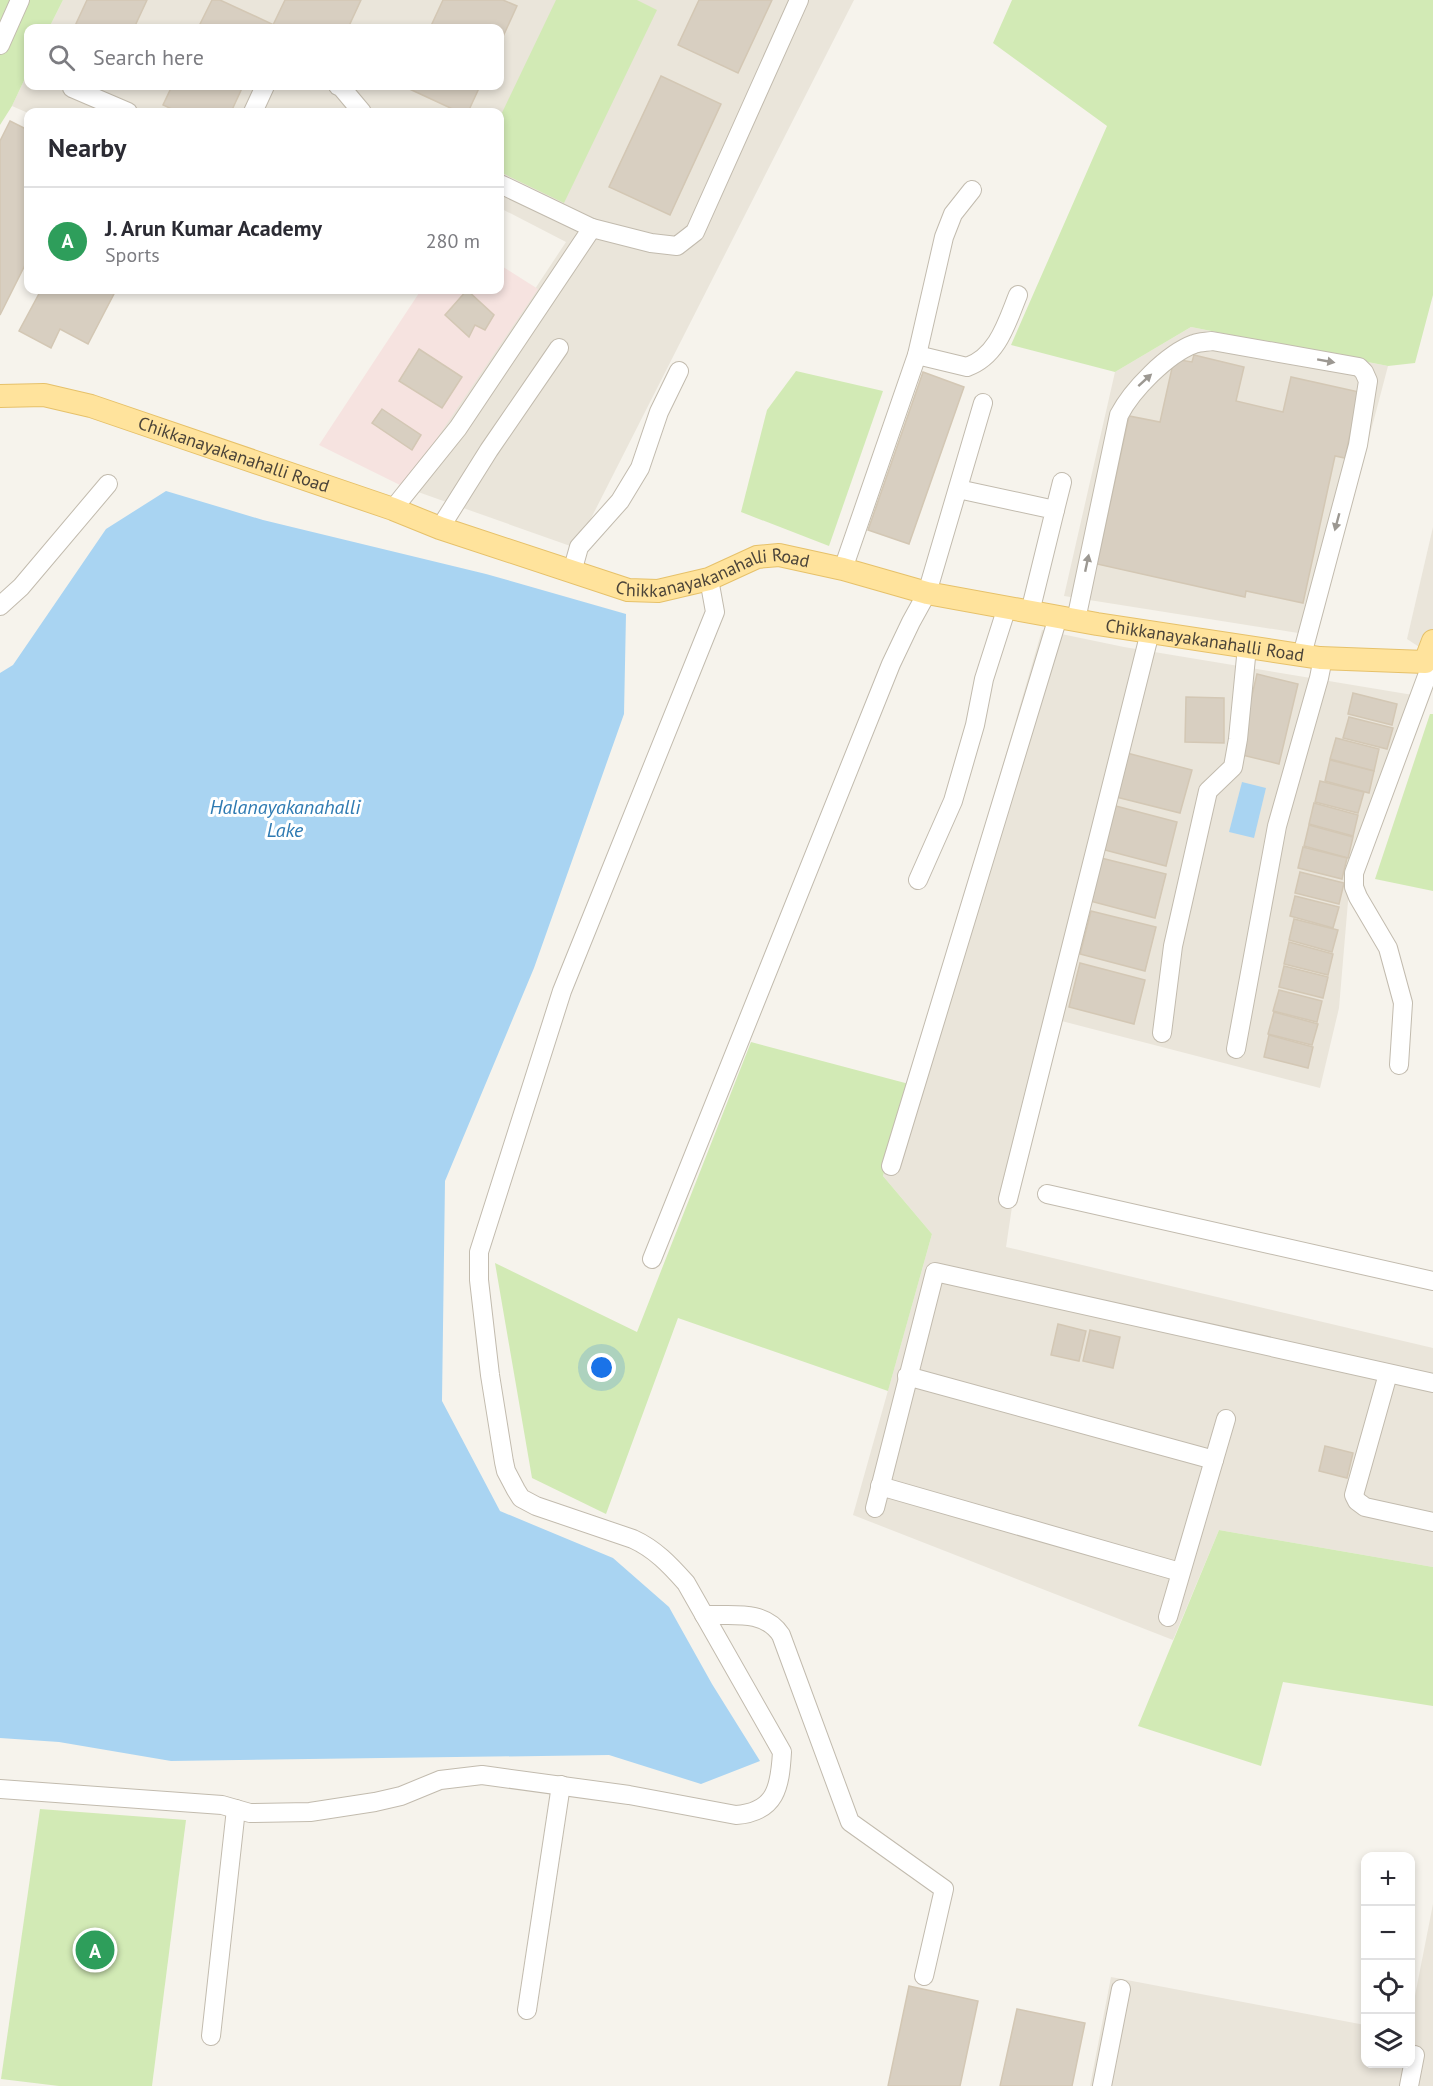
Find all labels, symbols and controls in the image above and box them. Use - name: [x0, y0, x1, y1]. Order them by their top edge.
- search box: [24, 24, 504, 90]
- icon: search: [45, 41, 78, 74]
- text: Search here: [93, 43, 204, 71]
- text: Nearby: [48, 131, 126, 164]
- text: J. Arun Kumar Academy: [105, 214, 322, 242]
- text: A: [61, 228, 74, 254]
- text: 280 m: [426, 228, 480, 254]
- text: Sports: [105, 242, 160, 268]
- one-way arrow: [1317, 357, 1336, 366]
- one-way arrow: [1137, 374, 1152, 387]
- street label: Chikkanayakanahalli Road: [135, 411, 333, 497]
- one-way arrow: [1332, 513, 1342, 532]
- street label: Chikkanayakanahalli Road: [613, 543, 812, 602]
- one-way arrow: [1083, 553, 1093, 572]
- street label: Chikkanayakanahalli Road: [1104, 613, 1306, 666]
- water label: Halanayakanahalli Lake: [210, 794, 361, 843]
- your location: [587, 1353, 616, 1382]
- map controls: [1361, 1852, 1415, 2068]
- button: +: [1361, 1852, 1415, 1906]
- button: −: [1361, 1906, 1415, 1960]
- pin: A: [76, 1928, 115, 1972]
- button: locate: [1361, 1960, 1415, 2014]
- button: layers: [1361, 2014, 1415, 2068]

